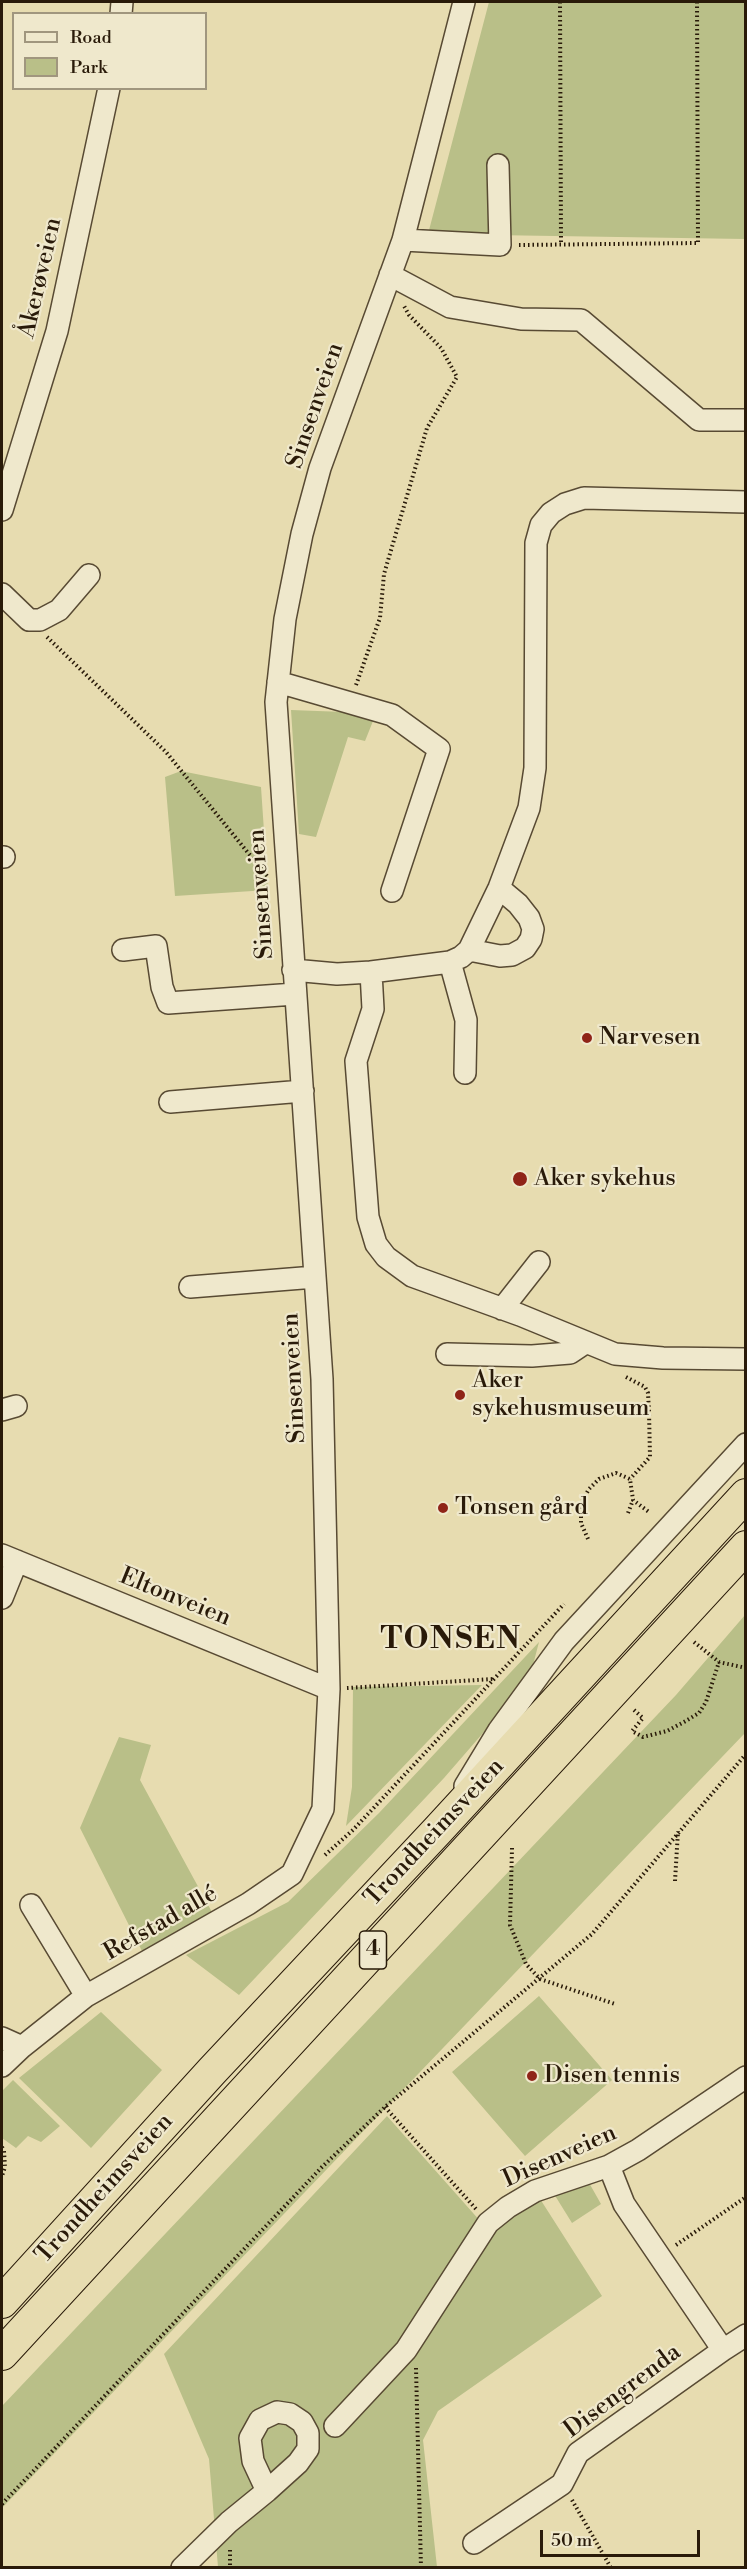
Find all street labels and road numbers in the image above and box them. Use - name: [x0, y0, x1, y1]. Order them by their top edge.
- street label: Åkerøveien: [13, 215, 69, 341]
- street label: Sinsenveien: [281, 339, 351, 473]
- street label: Sinsenveien: [243, 828, 281, 960]
- street label: Sinsenveien: [277, 1312, 313, 1444]
- street label: Eltonveien: [115, 1563, 235, 1633]
- street label: Trondheimsveien: [359, 1753, 511, 1913]
- street label: Refstad allé: [99, 1880, 223, 1968]
- road number: 4: [360, 1931, 386, 1969]
- street label: Trondheimsveien: [30, 2108, 180, 2270]
- street label: Disenveien: [499, 2119, 621, 2195]
- street label: Disengrenda: [559, 2339, 687, 2445]

